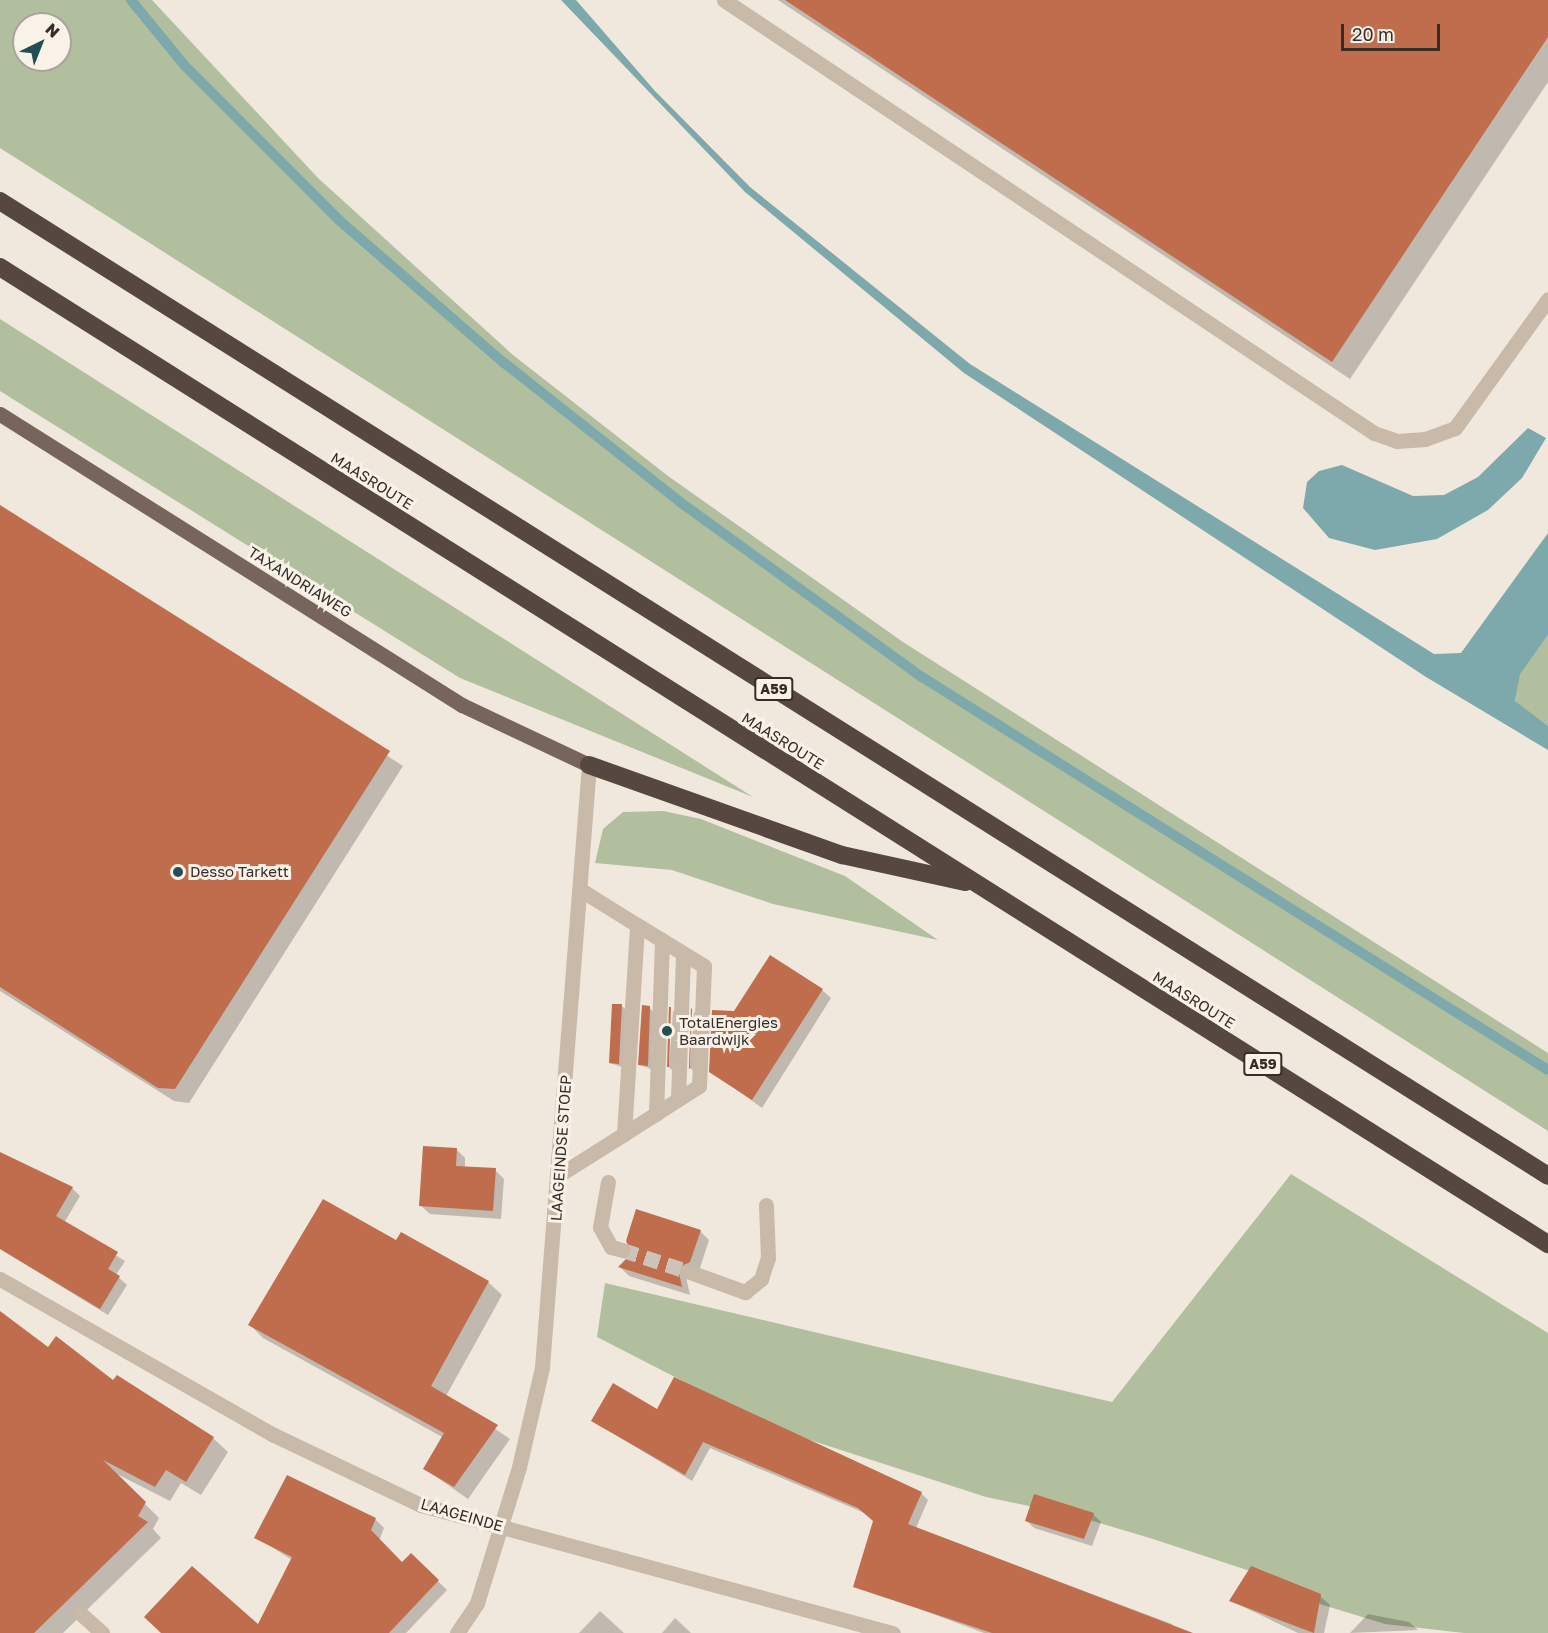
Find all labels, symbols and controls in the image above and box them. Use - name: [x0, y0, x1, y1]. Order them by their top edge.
- north arrow: [12, 12, 72, 72]
- scale bar: [1344, 12, 1443, 50]
- text: N: [42, 19, 64, 42]
- text: 20 m: [1352, 23, 1394, 45]
- street label: MAASROUTE: [328, 449, 416, 513]
- street label: TAXANDRIAWEG: [245, 543, 355, 621]
- road number: A59: [753, 678, 795, 700]
- street label: MAASROUTE: [739, 709, 827, 773]
- place label: Desso Tarkett: [190, 863, 289, 881]
- marker: Desso Tarkett: [171, 865, 185, 879]
- street label: MAASROUTE: [1150, 968, 1238, 1032]
- place label: TotalEnergies Baardwijk: [679, 1013, 778, 1048]
- marker: TotalEnergies Baardwijk: [660, 1024, 674, 1038]
- road number: A59: [1242, 1053, 1284, 1075]
- street label: LAAGEINDSE STOEP: [547, 1074, 575, 1222]
- street label: LAAGEINDE: [419, 1495, 505, 1535]

